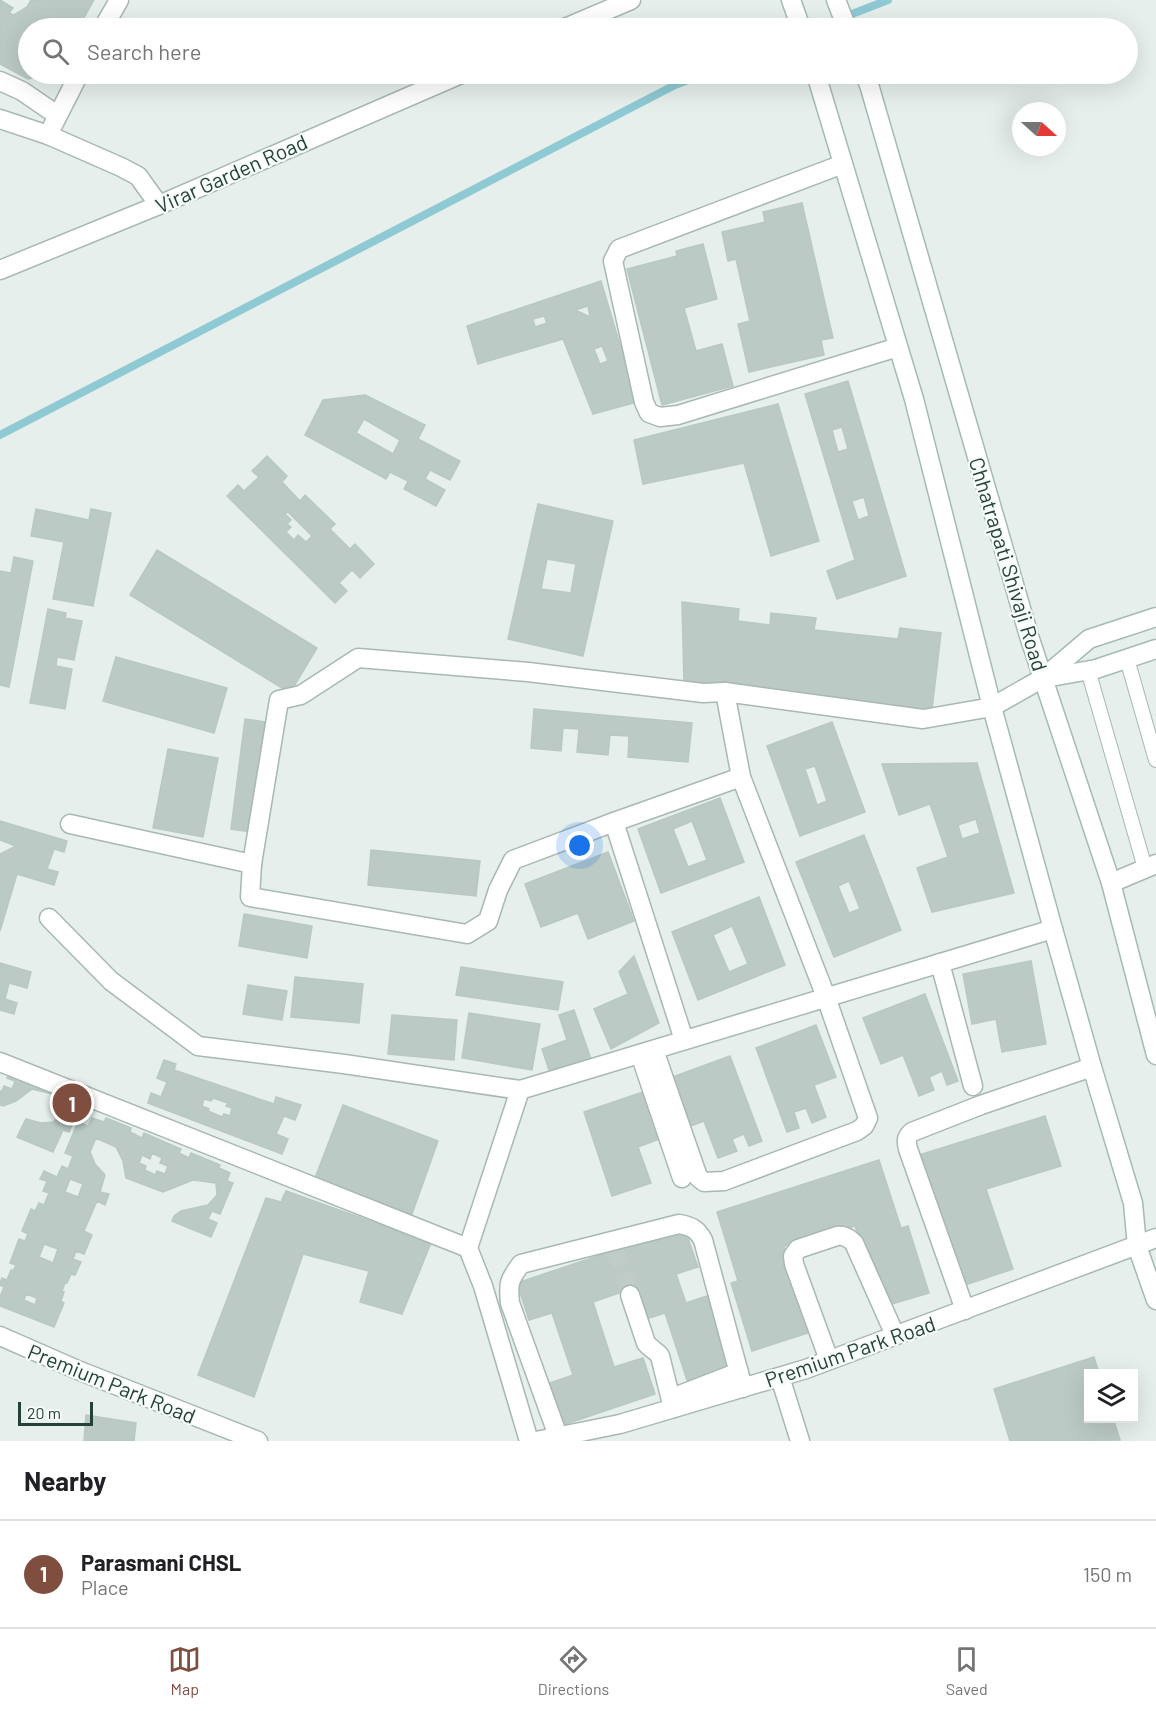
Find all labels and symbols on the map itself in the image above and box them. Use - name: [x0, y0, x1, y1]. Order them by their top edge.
- north arrow: [1012, 102, 1066, 156]
- street label: Virar Garden Road: [151, 128, 311, 218]
- street label: Chhatrapati Shivaji Road: [965, 454, 1053, 674]
- your location: [565, 831, 594, 860]
- pin: 1: [52, 1080, 92, 1126]
- street label: Premium Park Road: [761, 1310, 939, 1392]
- street label: Premium Park Road: [25, 1338, 199, 1428]
- scale bar: [18, 1399, 93, 1426]

